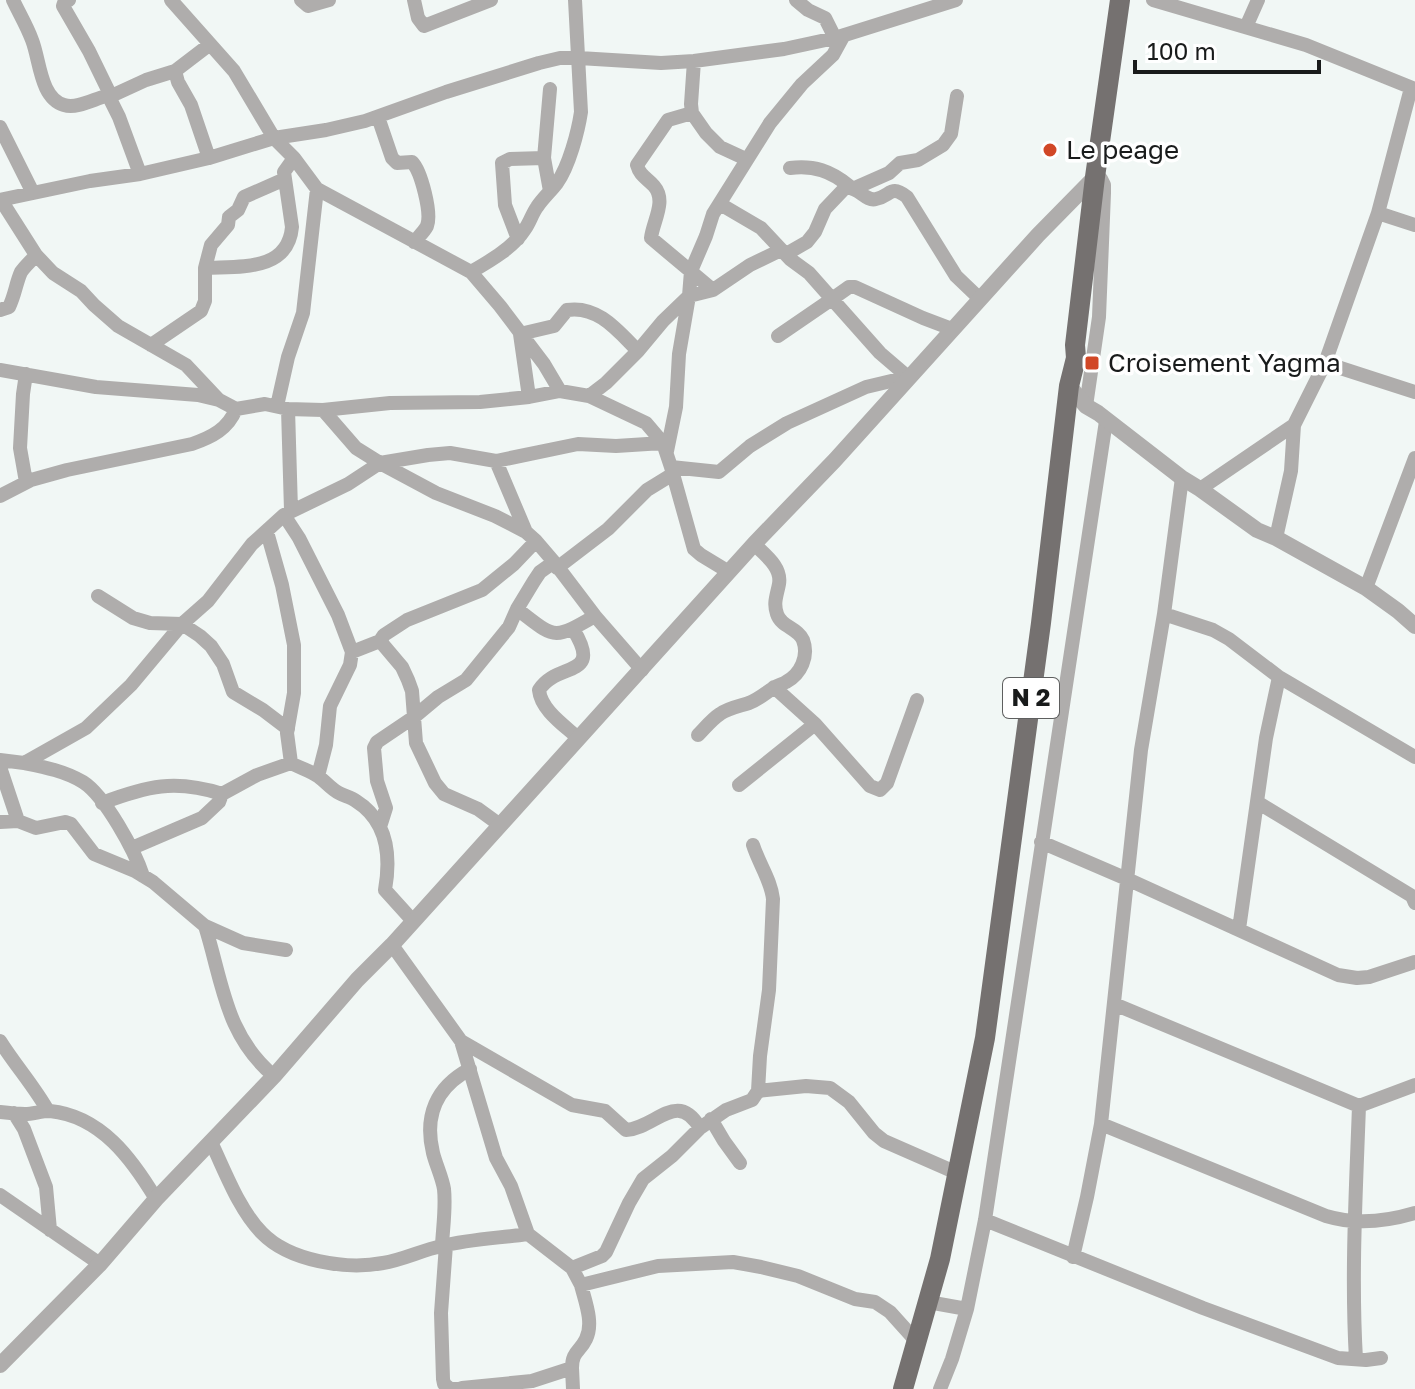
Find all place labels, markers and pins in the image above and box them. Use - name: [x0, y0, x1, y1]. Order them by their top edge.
- place label: Le peage: [1066, 134, 1179, 165]
- marker: Le peage: [1041, 141, 1059, 159]
- place label: Croisement Yagma: [1108, 347, 1341, 378]
- marker: Croisement Yagma: [1083, 354, 1101, 372]

